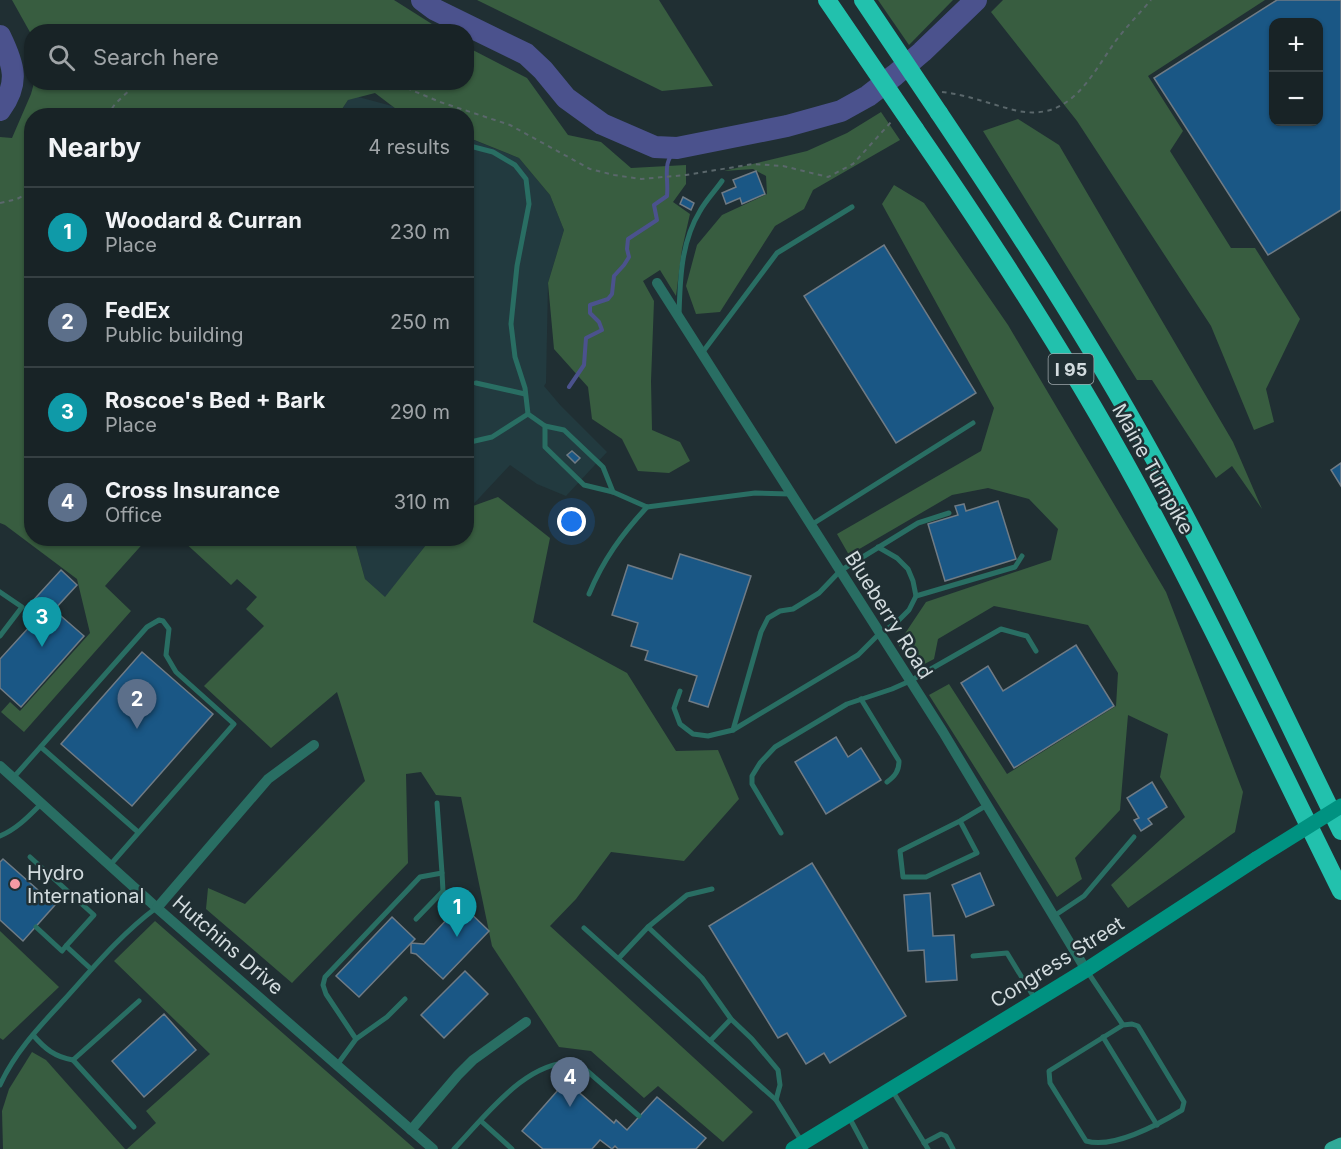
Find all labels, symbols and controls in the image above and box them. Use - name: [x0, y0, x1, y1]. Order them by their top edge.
- map controls: [1269, 18, 1323, 126]
- button: +: [1269, 18, 1323, 72]
- search box: [24, 24, 474, 90]
- icon: search: [45, 41, 78, 74]
- text: Search here: [93, 44, 219, 70]
- button: −: [1269, 72, 1323, 126]
- text: Nearby: [48, 132, 141, 163]
- text: 4 results: [368, 135, 450, 159]
- text: Woodard & Curran: [105, 207, 302, 233]
- text: 1: [63, 220, 72, 244]
- text: 230 m: [390, 220, 450, 244]
- text: Place: [105, 233, 157, 257]
- text: FedEx: [105, 297, 170, 323]
- text: 2: [61, 310, 74, 334]
- text: 250 m: [390, 310, 450, 334]
- text: Public building: [105, 323, 244, 347]
- road number: I 95: [1048, 354, 1094, 384]
- text: Roscoe's Bed + Bark: [105, 387, 325, 413]
- text: 3: [61, 400, 74, 424]
- text: 290 m: [390, 400, 450, 424]
- street label: Maine Turnpike: [1107, 400, 1199, 538]
- text: Place: [105, 413, 157, 437]
- text: Cross Insurance: [105, 477, 280, 503]
- text: 4: [61, 490, 74, 514]
- text: 310 m: [394, 490, 450, 514]
- text: Office: [105, 503, 162, 527]
- your location: [557, 507, 586, 536]
- street label: Blueberry Road: [840, 547, 938, 683]
- pin: 3: [22, 598, 62, 647]
- pin: 2: [118, 680, 156, 729]
- place label: Hydro International: [27, 861, 144, 908]
- marker: Hydro International: [8, 877, 22, 891]
- pin: 1: [438, 888, 476, 937]
- street label: Hutchins Drive: [168, 890, 288, 1000]
- street label: Congress Street: [986, 911, 1128, 1013]
- pin: 4: [550, 1058, 590, 1107]

